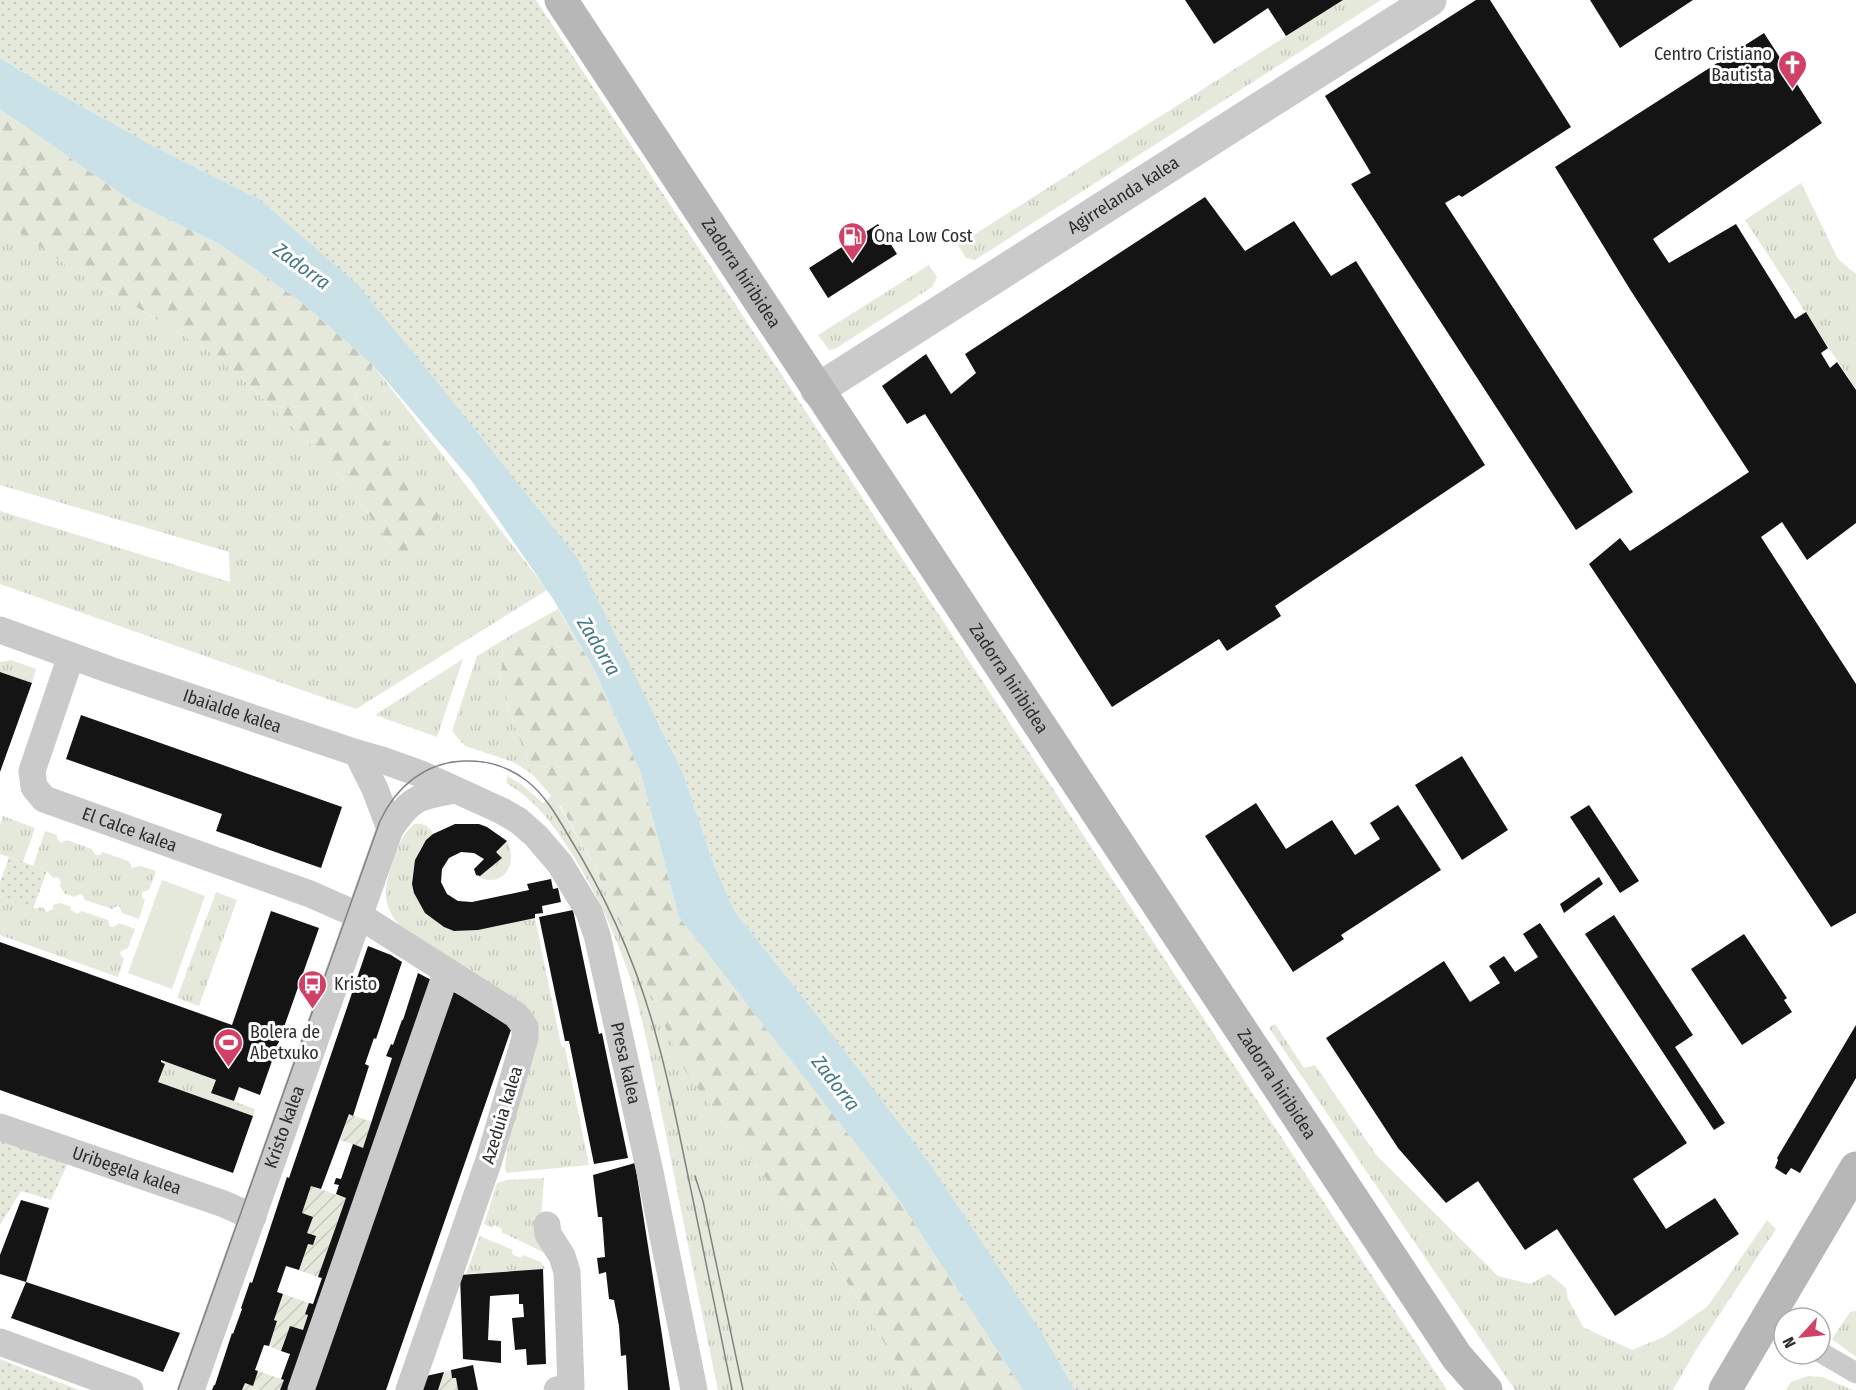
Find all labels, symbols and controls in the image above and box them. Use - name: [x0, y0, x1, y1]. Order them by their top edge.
- place label: Centro Cristiano Bautista: [1654, 43, 1772, 86]
- church icon: Centro Cristiano Bautista: [1777, 48, 1809, 90]
- street label: Agirrelanda kalea: [1063, 151, 1183, 239]
- street label: Zadorra hiribidea: [697, 214, 786, 332]
- fuel station icon: Ona Low Cost: [837, 220, 869, 262]
- place label: Ona Low Cost: [874, 225, 973, 247]
- water label: Zadorra: [268, 237, 335, 295]
- water label: Zadorra: [572, 612, 626, 680]
- street label: Zadorra hiribidea: [965, 619, 1053, 738]
- street label: Ibaialde kalea: [180, 684, 285, 738]
- street label: El Calce kalea: [79, 803, 180, 857]
- bus stop icon: Kristo: [297, 968, 329, 1010]
- place label: Kristo: [334, 973, 377, 995]
- street label: Presa kalea: [606, 1020, 646, 1106]
- place label: Bolera de Abetxuko: [250, 1021, 320, 1064]
- street label: Zadorra hiribidea: [1232, 1025, 1321, 1143]
- sports icon: Bolera de Abetxuko: [213, 1026, 245, 1068]
- water label: Zadorra: [806, 1050, 865, 1116]
- street label: Azeduia kalea: [477, 1063, 527, 1166]
- street label: Kristo kalea: [259, 1083, 309, 1171]
- street label: Uribegela kalea: [69, 1142, 184, 1200]
- north arrow: [1772, 1306, 1832, 1366]
- text: N: [1778, 1334, 1800, 1351]

